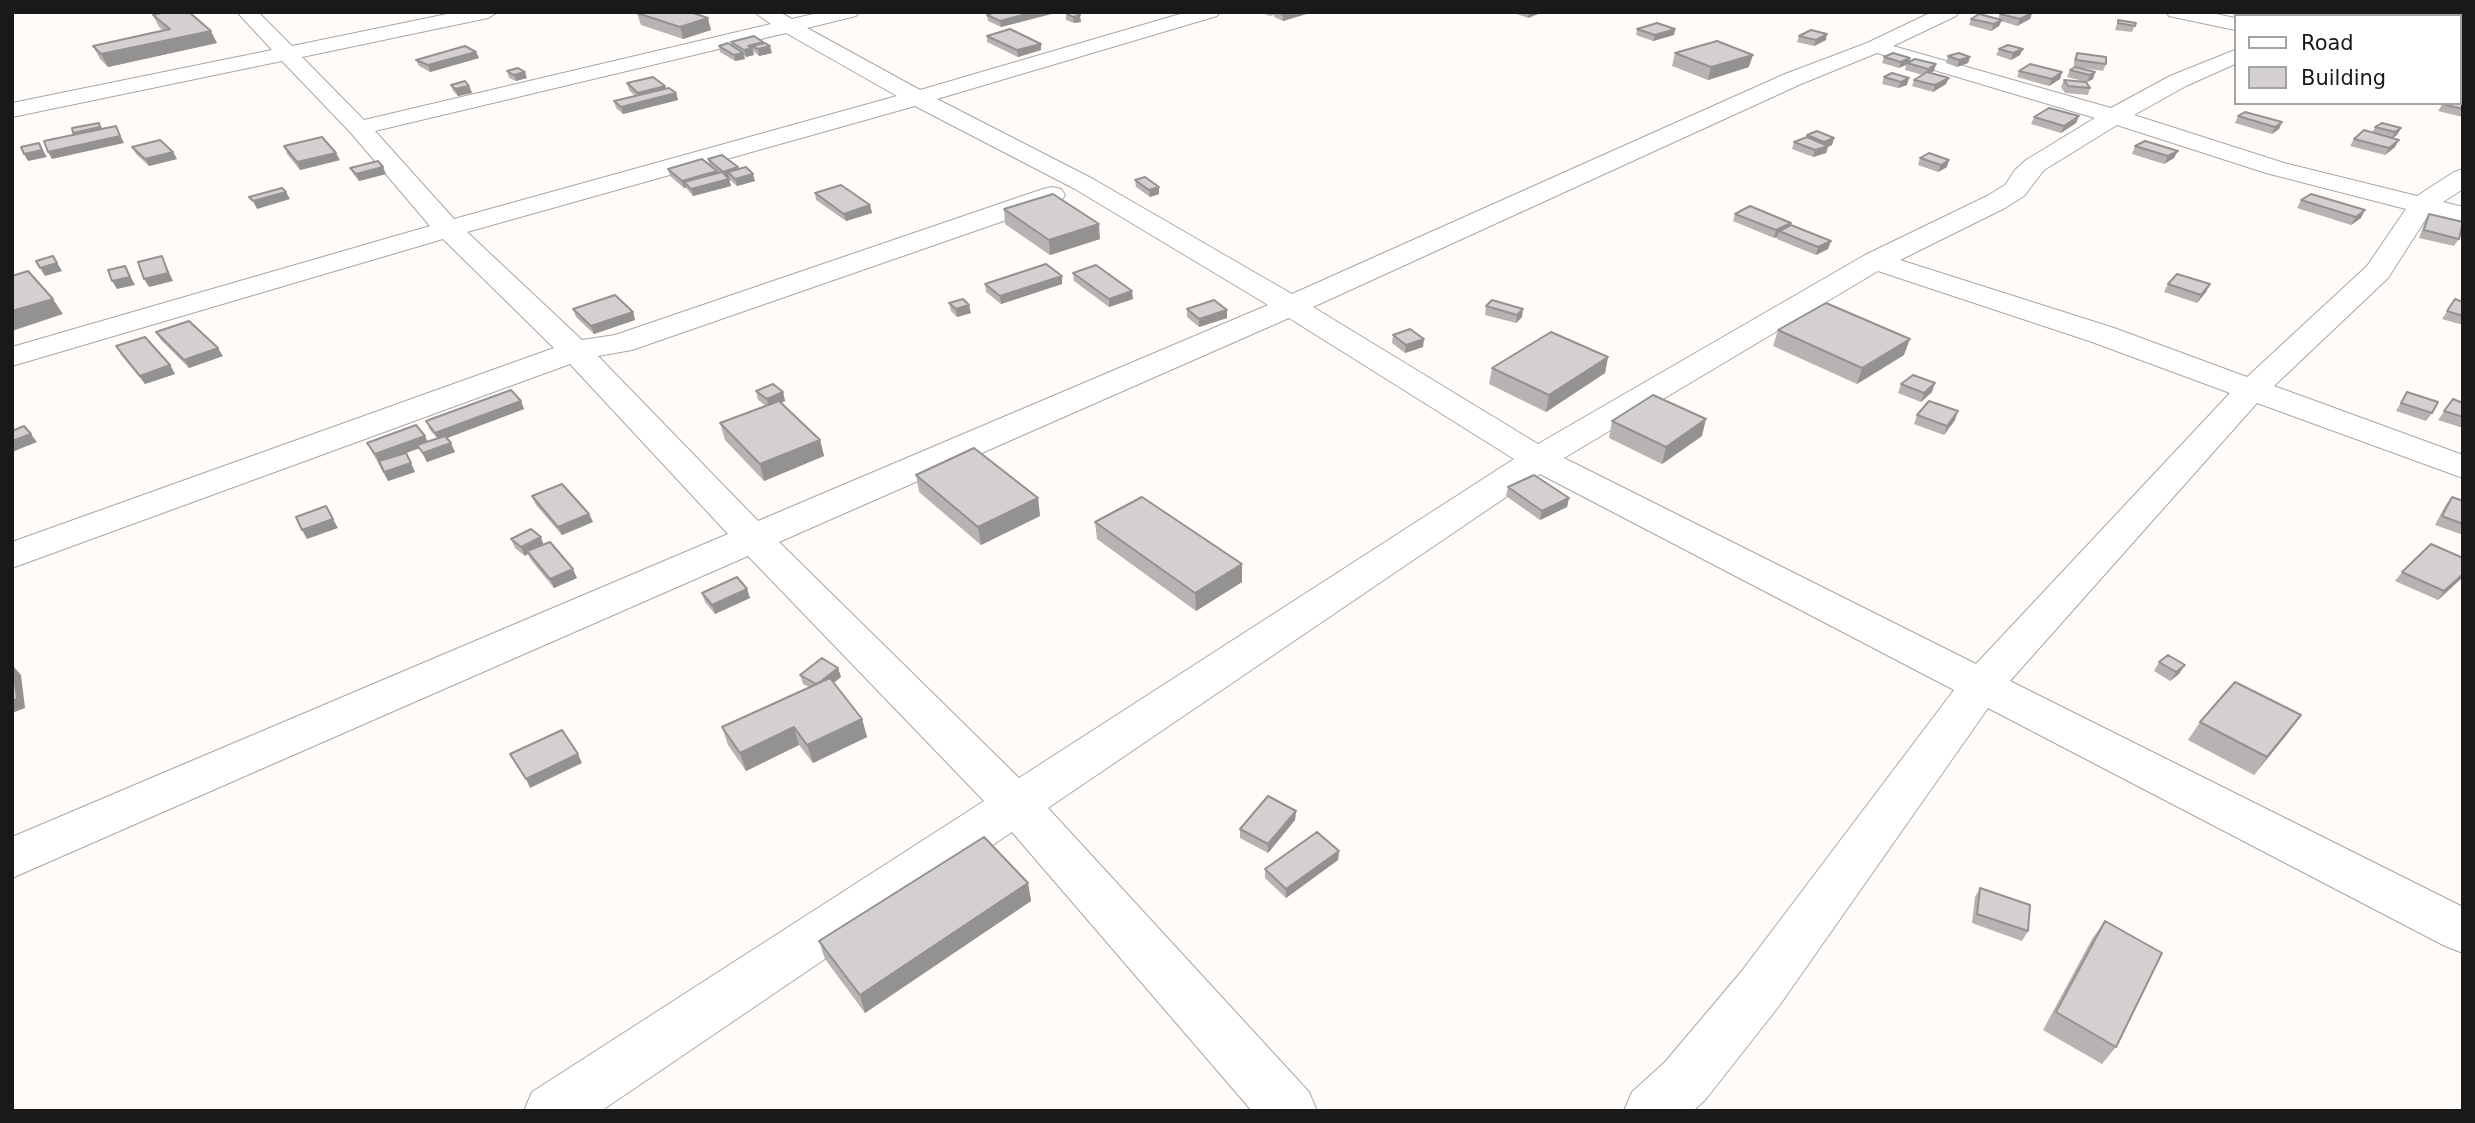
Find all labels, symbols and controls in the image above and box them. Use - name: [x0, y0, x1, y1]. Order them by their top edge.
- legend: [2234, 14, 2461, 105]
- text: Road: [2301, 31, 2354, 55]
- text: Building: [2301, 66, 2386, 90]

